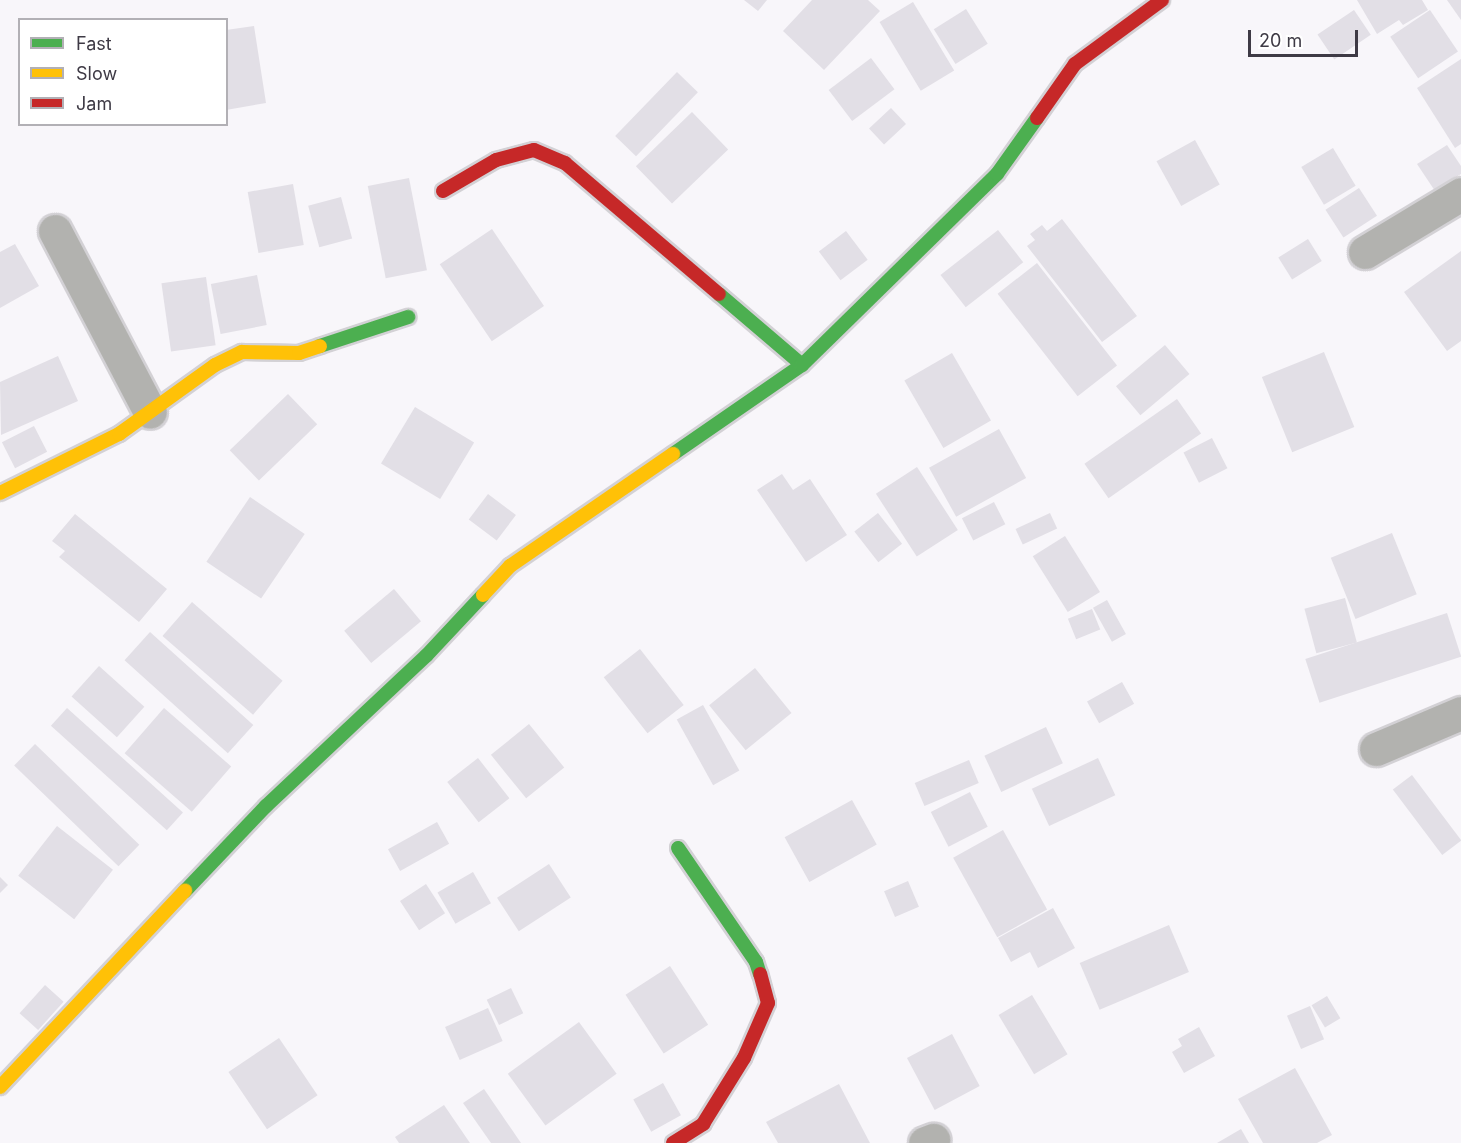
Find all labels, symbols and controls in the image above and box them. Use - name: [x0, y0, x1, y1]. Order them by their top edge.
- legend: [18, 18, 228, 126]
- scale bar: [1251, 18, 1360, 56]
- text: 20 m: [1259, 30, 1302, 51]
- text: Fast: [76, 33, 112, 54]
- text: Slow: [76, 63, 117, 84]
- text: Jam: [76, 93, 112, 114]

